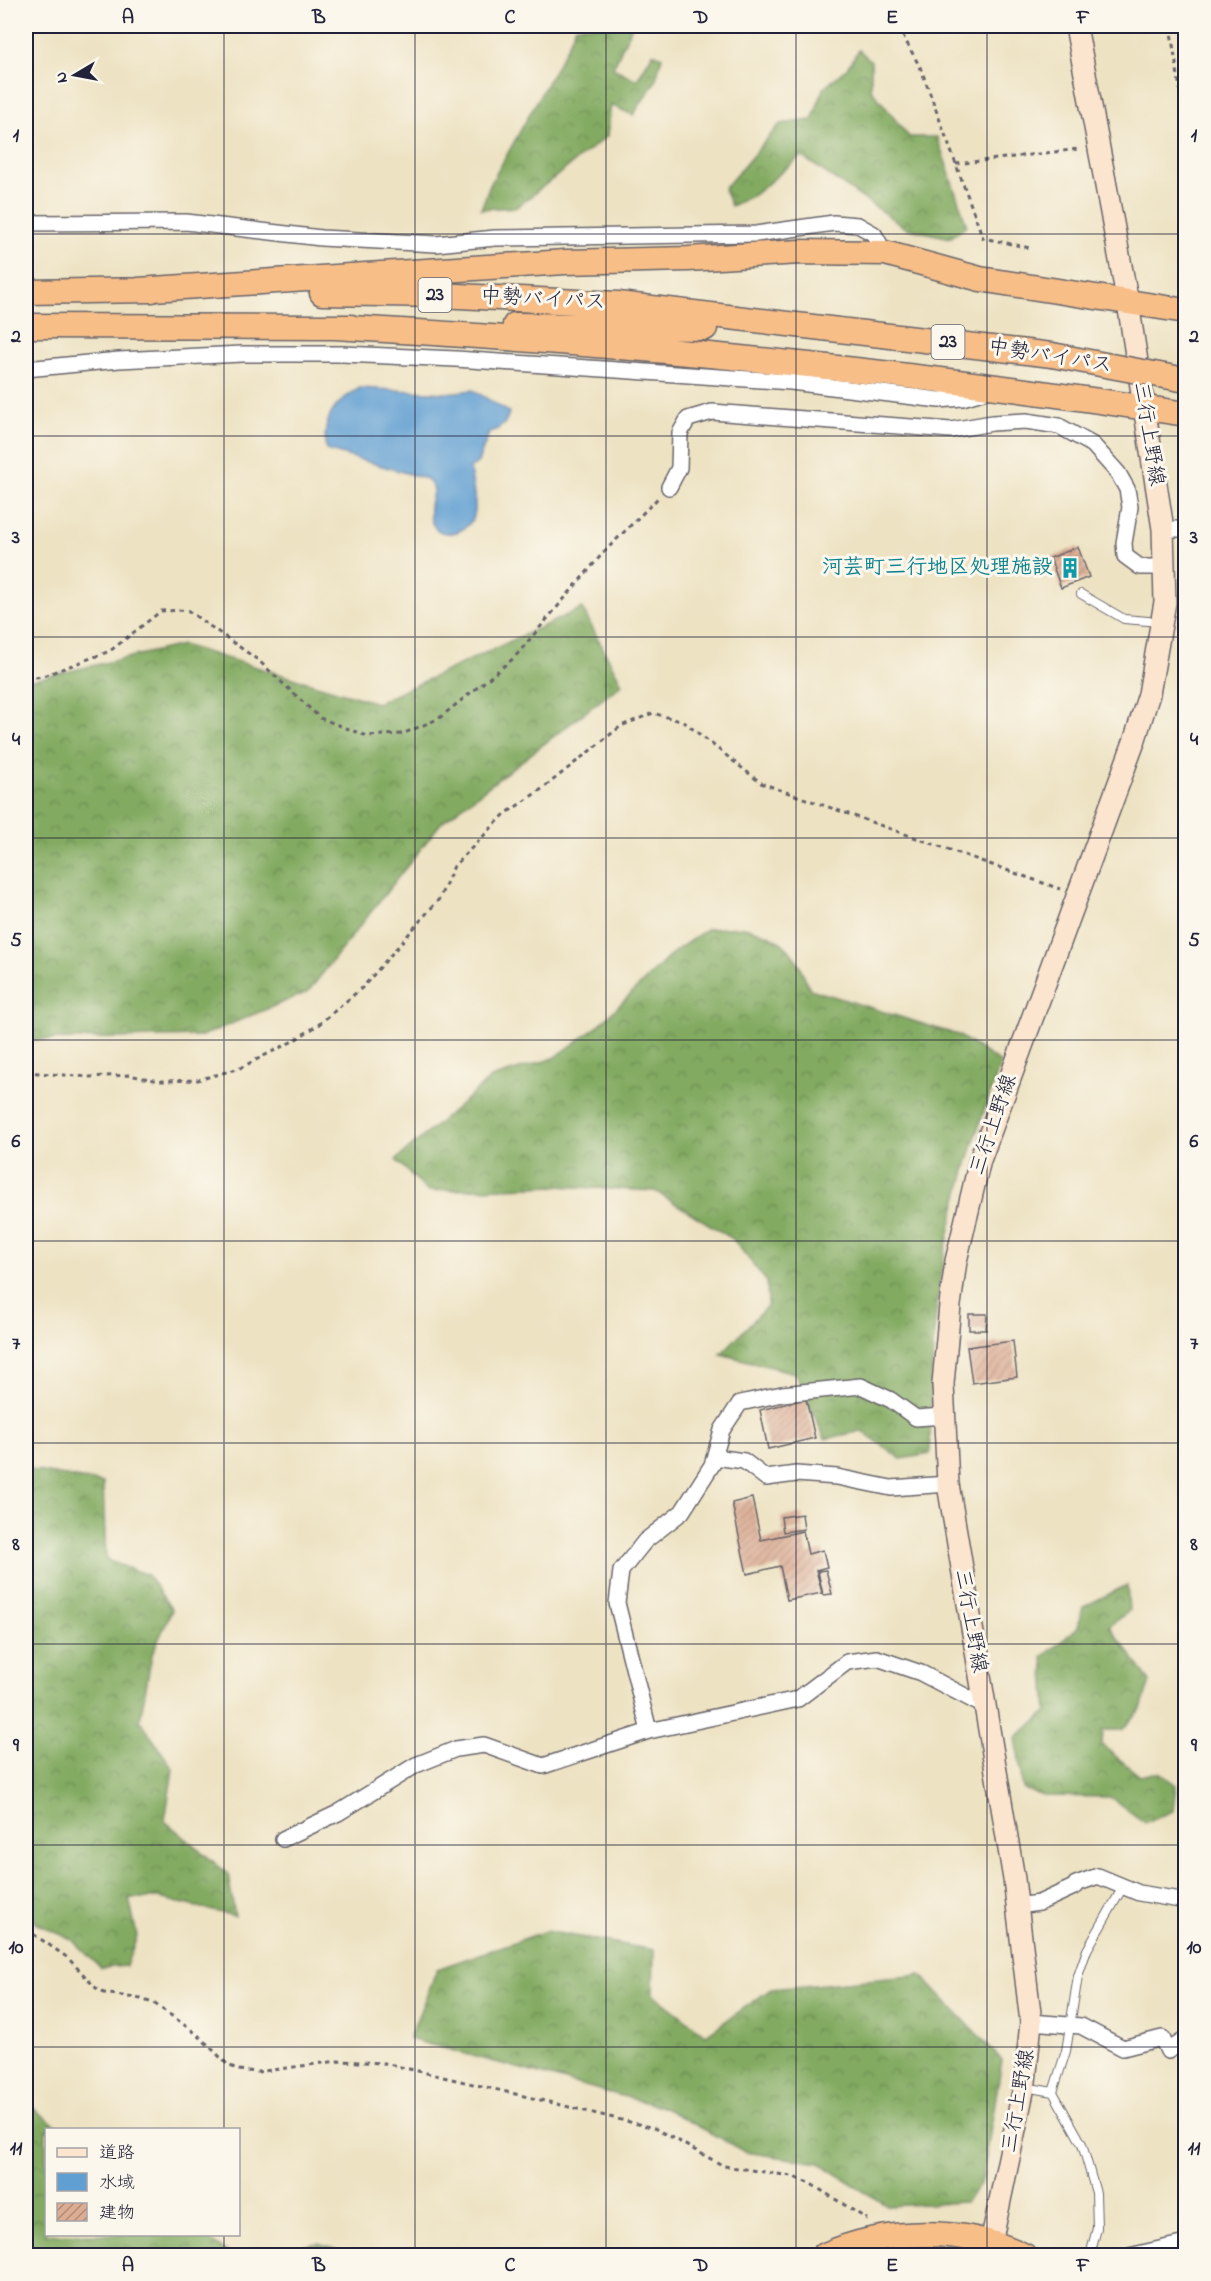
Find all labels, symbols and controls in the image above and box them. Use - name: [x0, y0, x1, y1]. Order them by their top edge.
- text: A: [122, 4, 134, 33]
- text: B: [311, 4, 326, 33]
- text: C: [505, 4, 516, 33]
- text: D: [693, 4, 708, 33]
- text: E: [886, 4, 898, 33]
- text: F: [1076, 4, 1090, 33]
- north arrow: [45, 45, 105, 105]
- text: N: [49, 70, 75, 85]
- text: 1: [13, 122, 20, 151]
- text: 1: [1191, 122, 1198, 151]
- road number: 23: [418, 278, 452, 312]
- street label: 中勢バイパス: [480, 282, 606, 318]
- text: 2: [10, 323, 21, 352]
- text: 2: [1188, 323, 1199, 352]
- road number: 23: [932, 325, 964, 359]
- street label: 中勢バイパス: [986, 332, 1114, 382]
- street label: 三行上野線: [1125, 380, 1171, 488]
- text: 3: [11, 524, 20, 553]
- text: 3: [1189, 524, 1198, 553]
- place label: 河芸町三行地区処理施設: [822, 553, 1053, 583]
- building icon: 河芸町三行地区処理施設: [1058, 556, 1082, 580]
- text: 4: [12, 726, 21, 755]
- text: 4: [1190, 726, 1199, 755]
- text: 5: [10, 927, 22, 956]
- text: 5: [1188, 927, 1200, 956]
- street label: 三行上野線: [963, 1070, 1025, 1180]
- text: 6: [12, 1128, 21, 1157]
- text: 6: [1190, 1128, 1199, 1157]
- text: 7: [12, 1330, 21, 1359]
- text: 7: [1190, 1330, 1199, 1359]
- text: 8: [11, 1531, 20, 1560]
- text: 8: [1189, 1531, 1198, 1560]
- street label: 三行上野線: [946, 1567, 994, 1675]
- text: 9: [12, 1732, 20, 1761]
- text: 9: [1190, 1732, 1198, 1761]
- text: 10: [9, 1934, 24, 1963]
- text: 10: [1187, 1934, 1202, 1963]
- street label: 三行上野線: [995, 2047, 1043, 2155]
- legend: [45, 2128, 240, 2236]
- text: 11: [10, 2135, 23, 2164]
- text: 11: [1188, 2135, 1201, 2164]
- text: 道路: [99, 2141, 135, 2167]
- text: 水域: [99, 2171, 135, 2197]
- text: 建物: [99, 2201, 135, 2227]
- text: A: [122, 2252, 134, 2281]
- text: B: [311, 2252, 326, 2281]
- text: C: [505, 2252, 516, 2281]
- text: D: [693, 2252, 708, 2281]
- text: E: [886, 2252, 898, 2281]
- text: F: [1076, 2252, 1090, 2281]

